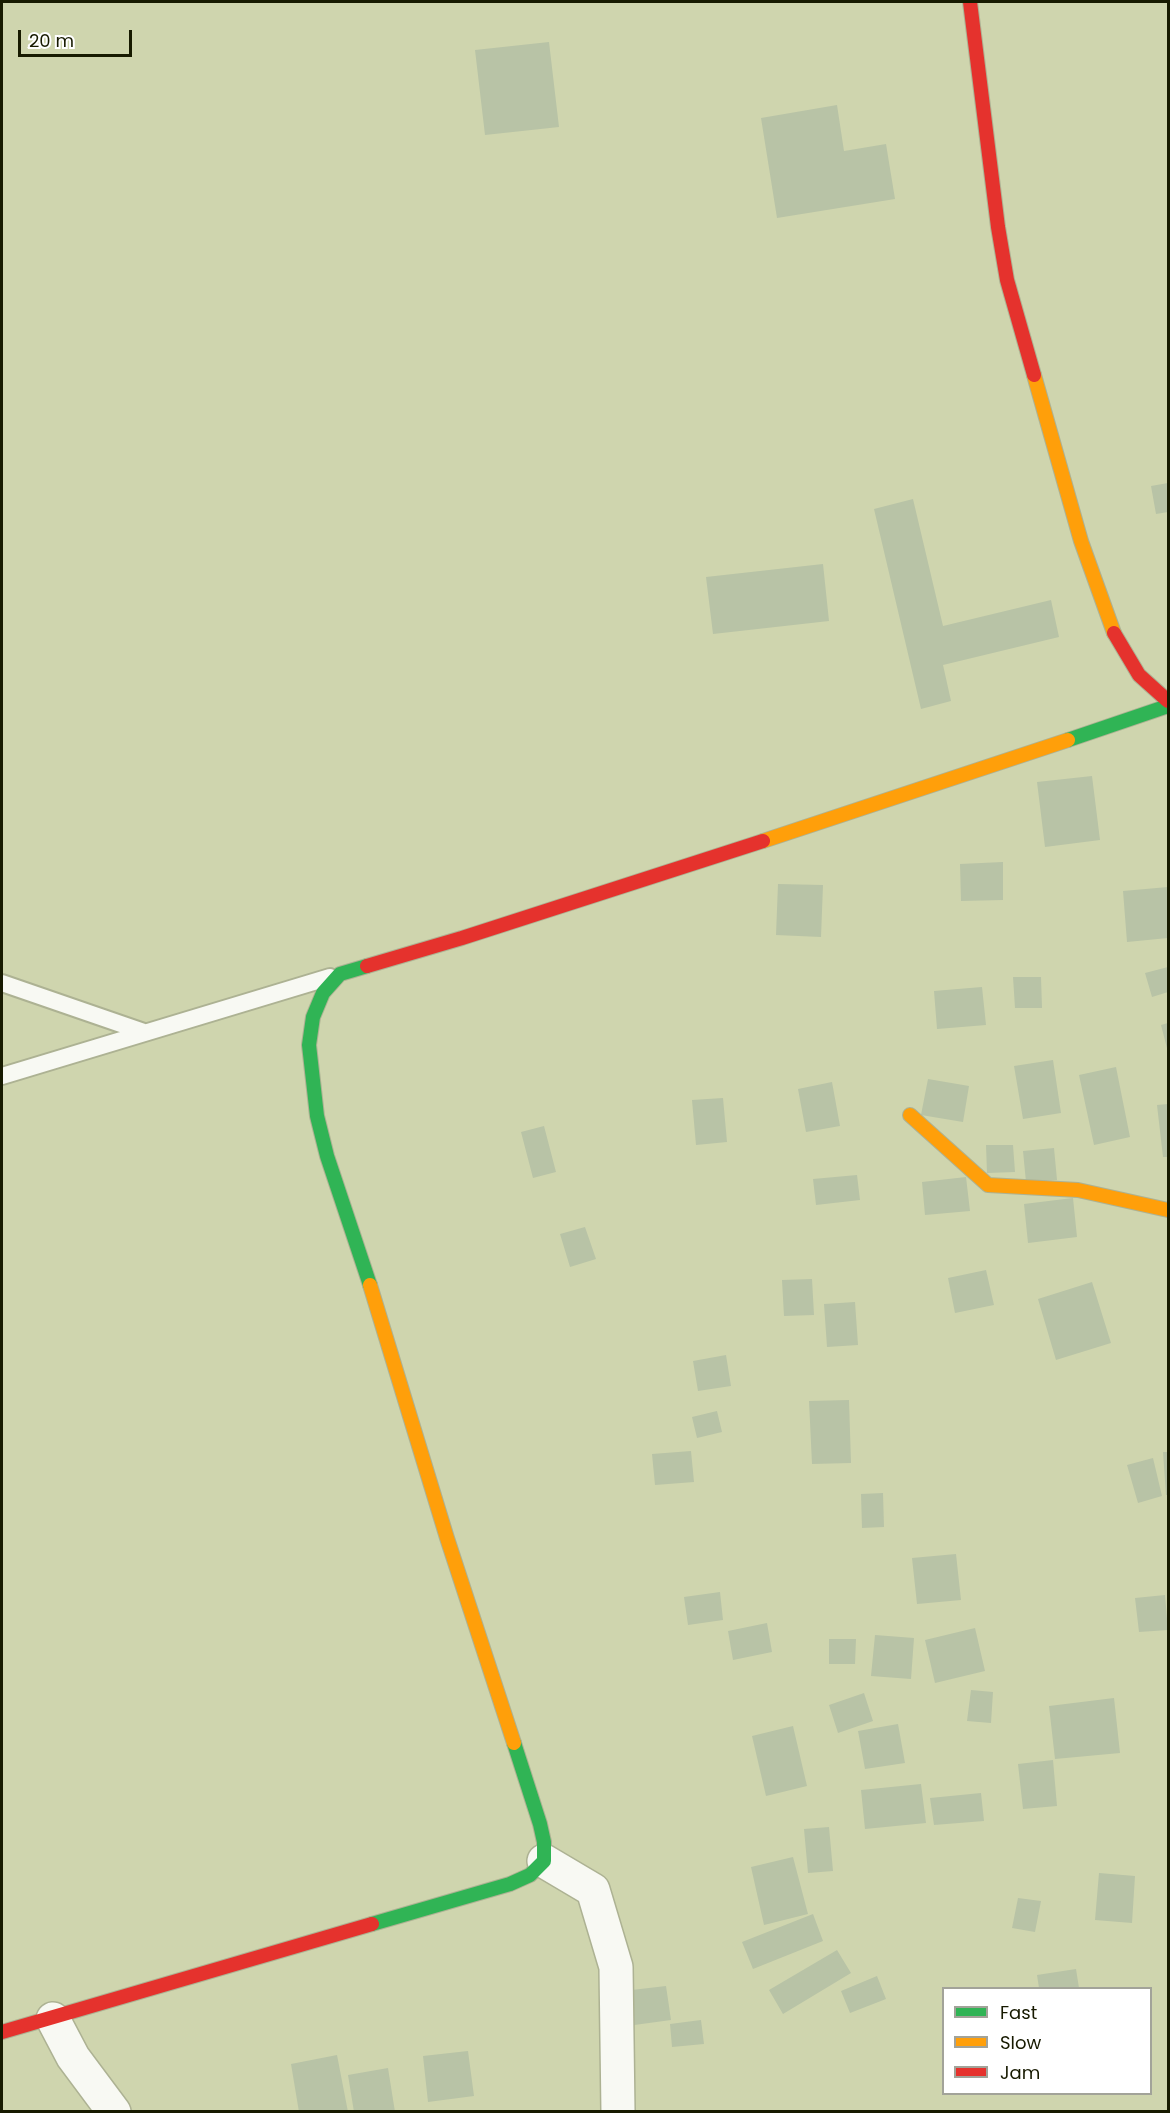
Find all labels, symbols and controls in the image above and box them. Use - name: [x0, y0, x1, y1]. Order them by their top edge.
- scale bar: [21, 18, 135, 56]
- text: 20 m: [29, 28, 74, 53]
- legend: [942, 1987, 1152, 2095]
- text: Fast: [1000, 2000, 1037, 2025]
- text: Slow: [1000, 2030, 1041, 2055]
- text: Jam: [1000, 2060, 1040, 2085]

